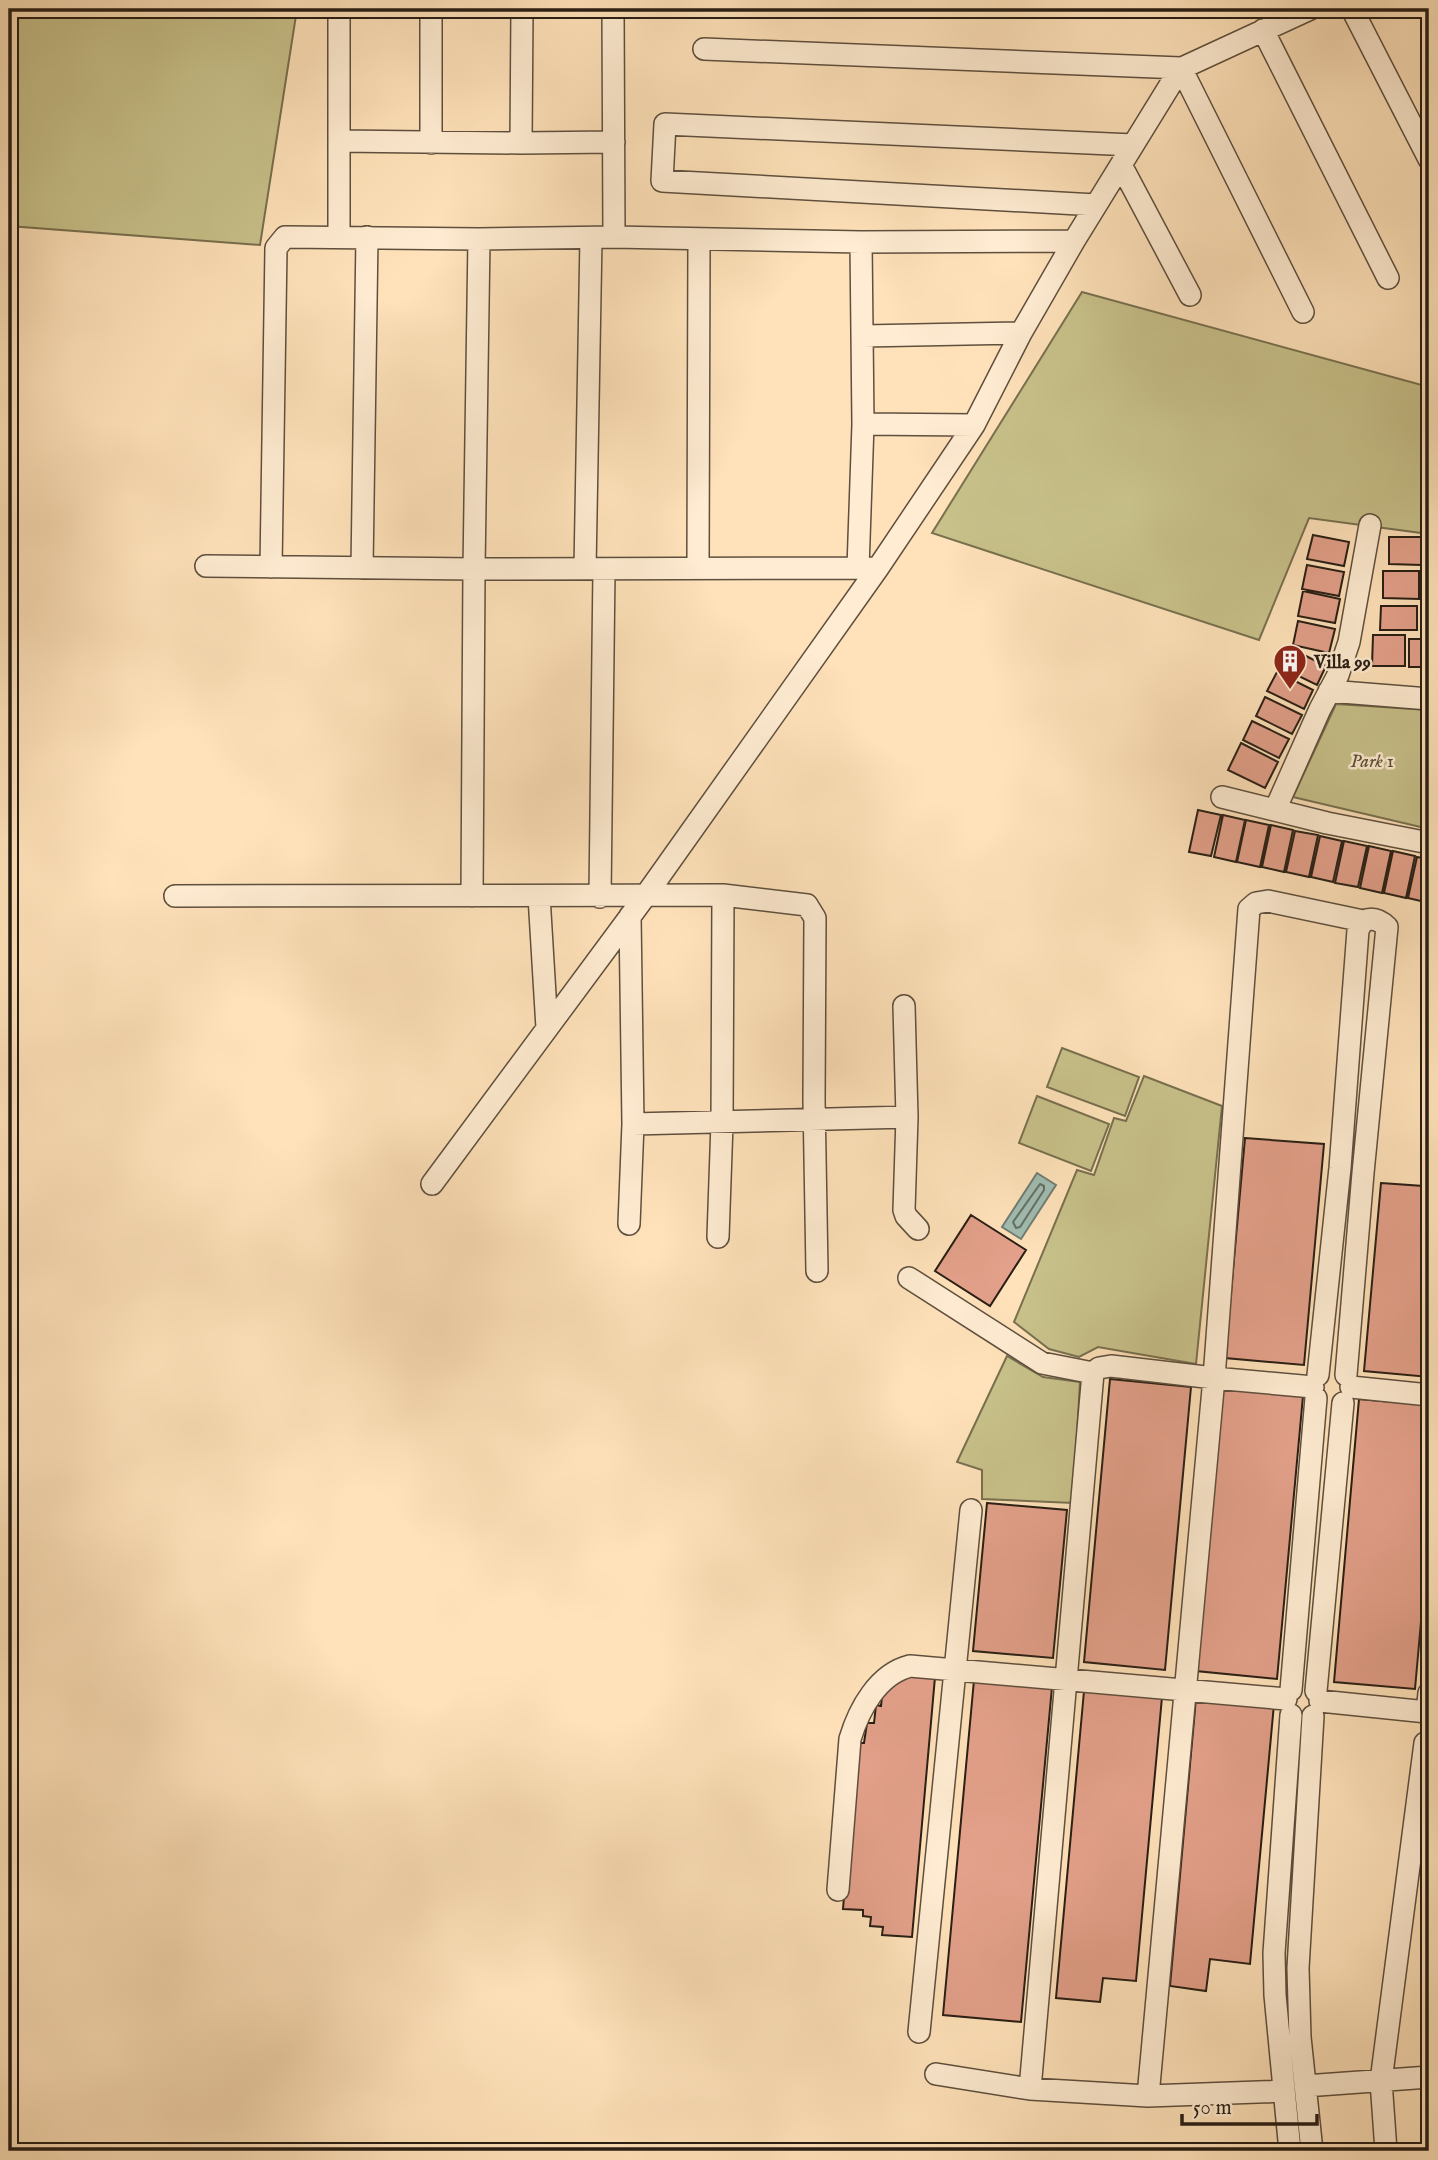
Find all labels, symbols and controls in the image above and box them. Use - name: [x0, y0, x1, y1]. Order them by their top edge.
- building icon: Villa 99: [1271, 642, 1309, 691]
- place label: Villa 99: [1313, 651, 1371, 675]
- park label: Park 1: [1350, 750, 1394, 774]
- scale bar: [1182, 2083, 1317, 2127]
- text: 50 m: [1193, 2095, 1232, 2122]

